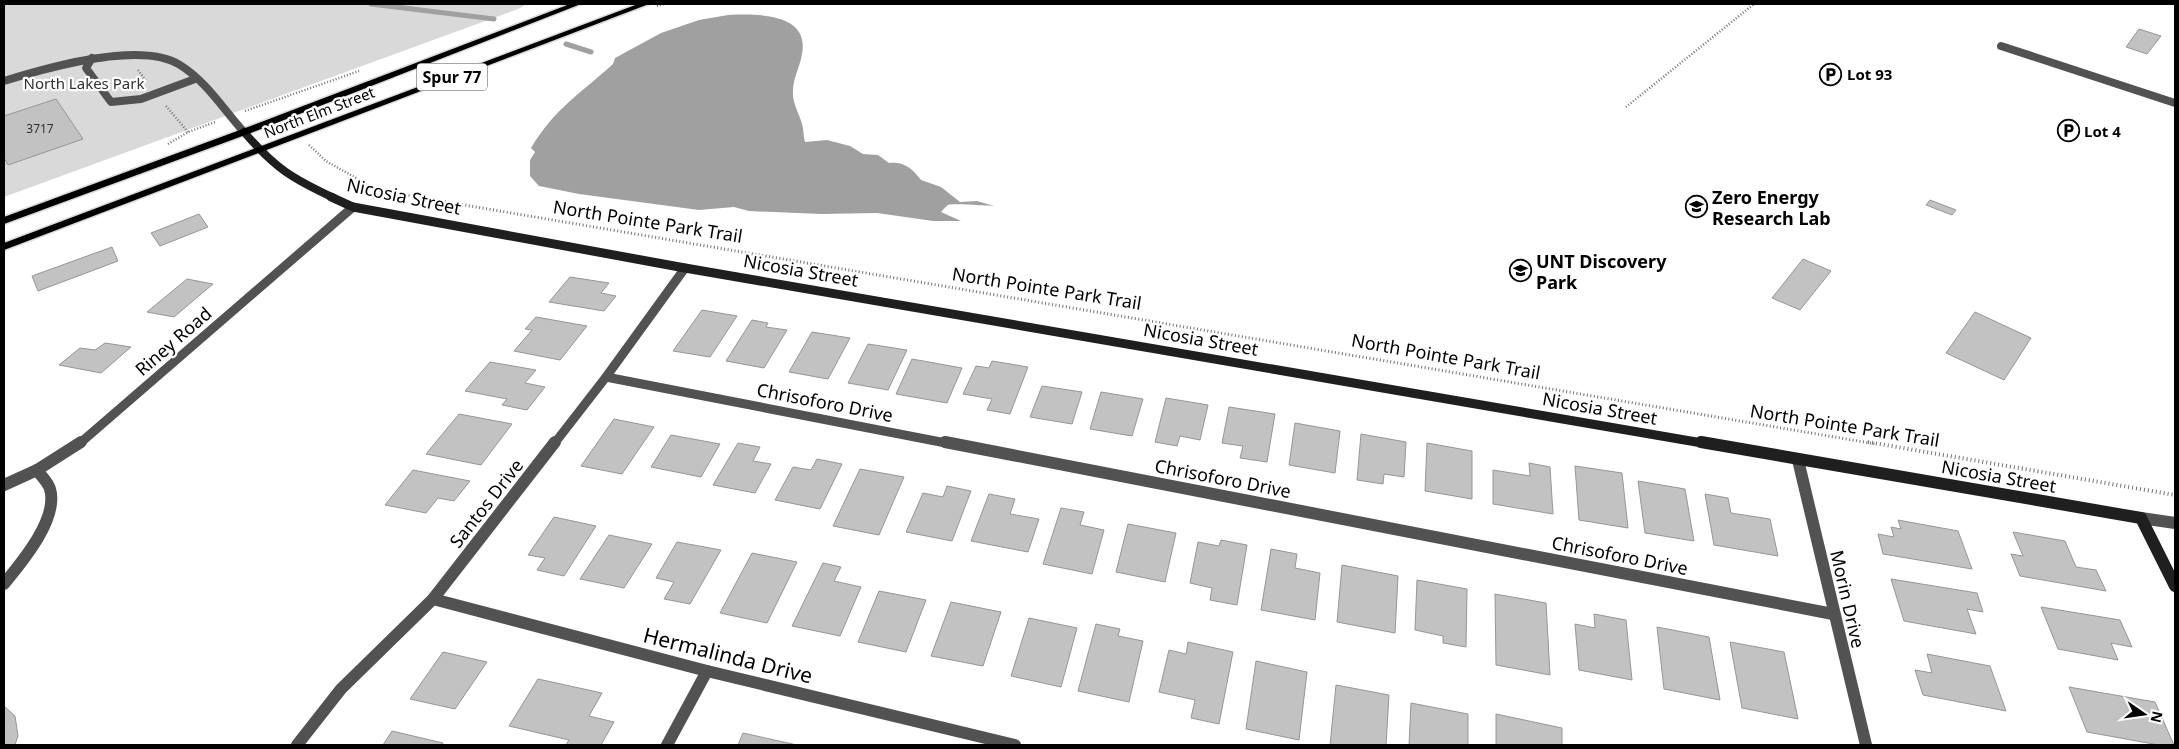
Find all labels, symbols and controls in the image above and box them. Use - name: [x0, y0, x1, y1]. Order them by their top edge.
- parking icon: Lot 93: [1819, 62, 1843, 86]
- road number: Spur 77: [417, 64, 487, 90]
- place label: Lot 93: [1847, 64, 1892, 84]
- park label: North Lakes Park: [24, 73, 144, 93]
- street label: North Elm Street: [261, 81, 378, 142]
- parking icon: Lot 4: [2056, 119, 2080, 143]
- house number: 3717: [26, 120, 54, 137]
- place label: Lot 4: [2084, 121, 2121, 141]
- street label: Nicosia Street: [345, 172, 464, 220]
- place label: Zero Energy Research Lab: [1712, 185, 1831, 230]
- street label: North Pointe Park Trail: [552, 194, 744, 248]
- school or university icon: Zero Energy Research Lab: [1684, 195, 1708, 219]
- street label: Nicosia Street: [742, 248, 861, 292]
- place label: UNT Discovery Park: [1536, 249, 1667, 294]
- school or university icon: UNT Discovery Park: [1508, 259, 1532, 283]
- street label: North Pointe Park Trail: [951, 261, 1143, 315]
- street label: Riney Road: [130, 301, 216, 381]
- street label: Nicosia Street: [1142, 317, 1261, 361]
- street label: North Pointe Park Trail: [1350, 328, 1542, 384]
- street label: Chrisoforo Drive: [755, 377, 895, 427]
- street label: Nicosia Street: [1541, 386, 1660, 430]
- street label: North Pointe Park Trail: [1749, 398, 1941, 452]
- street label: Chrisoforo Drive: [1153, 453, 1293, 503]
- street label: Santos Drive: [444, 454, 528, 552]
- street label: Nicosia Street: [1940, 454, 2059, 498]
- street label: Chrisoforo Drive: [1550, 530, 1690, 580]
- street label: Morin Drive: [1825, 548, 1871, 650]
- street label: Hermalinda Drive: [640, 620, 816, 690]
- north arrow: [2119, 689, 2169, 739]
- text: N: [2147, 709, 2168, 725]

